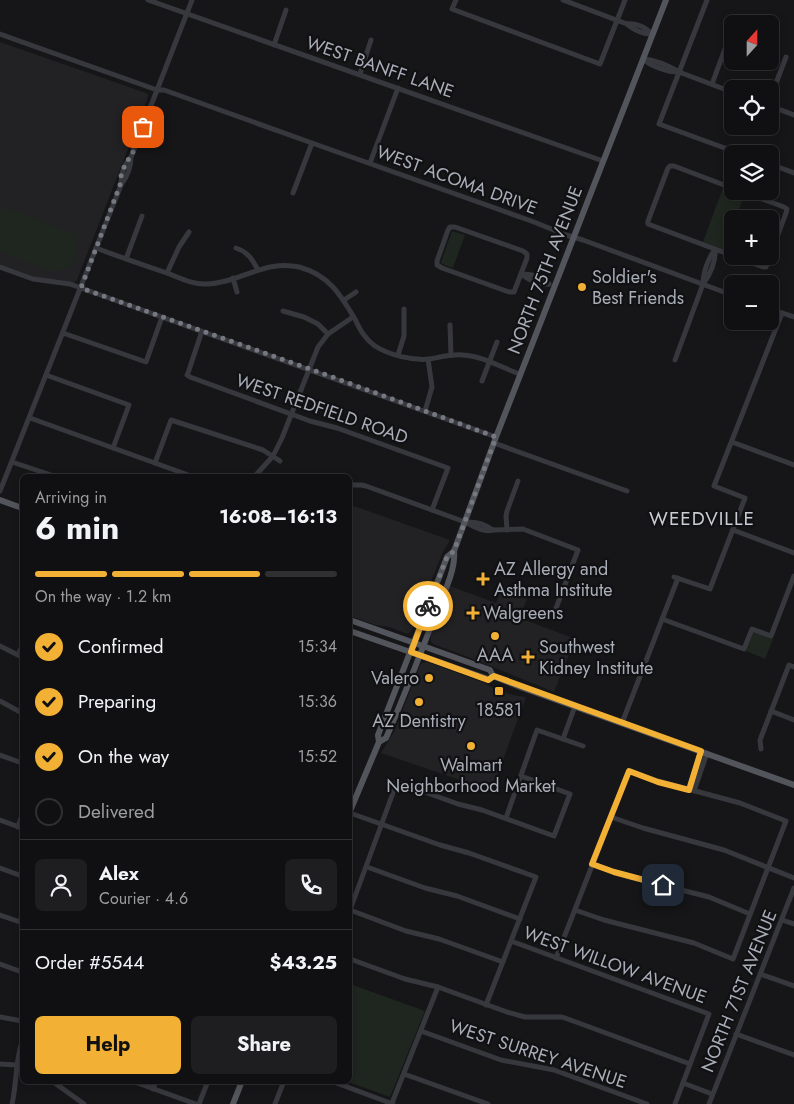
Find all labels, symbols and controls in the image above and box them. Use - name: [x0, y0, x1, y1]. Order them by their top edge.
- north arrow: [724, 15, 779, 70]
- map controls: [724, 15, 779, 330]
- street label: WEST BANFF LANE: [303, 30, 457, 104]
- button: locate: [724, 80, 779, 135]
- pin: [122, 106, 164, 148]
- icon: bag: [129, 113, 157, 141]
- street label: WEST ACOMA DRIVE: [373, 139, 541, 221]
- button: layers: [724, 145, 779, 200]
- street label: NORTH 75TH AVENUE: [501, 182, 589, 358]
- button: +: [724, 210, 779, 265]
- place label: Soldier's Best Friends: [592, 264, 684, 311]
- button: −: [724, 275, 779, 330]
- marker: Soldier's Best Friends: [576, 281, 588, 293]
- street label: WEST REDFIELD ROAD: [232, 367, 412, 451]
- text: Arriving in: [35, 486, 107, 509]
- text: 16:08–16:13: [219, 503, 337, 530]
- text: 6 min: [35, 505, 119, 551]
- district label: WEEDVILLE: [649, 505, 755, 532]
- place label: AZ Allergy and Asthma Institute: [494, 556, 612, 603]
- marker: AZ Allergy and Asthma Institute: [476, 572, 490, 586]
- courier: [403, 581, 453, 631]
- text: On the way · 1.2 km: [35, 585, 171, 608]
- icon: bike: [414, 592, 442, 620]
- place label: Walgreens: [483, 600, 563, 626]
- marker: Walgreens: [467, 607, 479, 619]
- marker: AAA: [489, 630, 501, 642]
- icon: check: [35, 633, 63, 661]
- text: Confirmed: [78, 633, 164, 660]
- place label: Southwest Kidney Institute: [539, 634, 653, 681]
- text: 15:34: [298, 635, 337, 658]
- place label: AAA: [477, 642, 513, 668]
- marker: Southwest Kidney Institute: [521, 650, 535, 664]
- place label: Valero: [371, 665, 419, 691]
- marker: Valero: [423, 672, 435, 684]
- marker: 18581: [493, 685, 505, 697]
- icon: check: [35, 688, 63, 716]
- text: Preparing: [78, 688, 156, 715]
- text: 15:36: [298, 690, 337, 713]
- marker: AZ Dentistry: [413, 696, 425, 708]
- place label: 18581: [476, 697, 522, 723]
- place label: AZ Dentistry: [372, 708, 466, 734]
- marker: Walmart Neighborhood Market: [465, 740, 477, 752]
- icon: check: [35, 743, 63, 771]
- text: On the way: [78, 743, 169, 770]
- text: 15:52: [298, 745, 337, 768]
- place label: Walmart Neighborhood Market: [386, 752, 556, 799]
- text: Delivered: [78, 798, 155, 825]
- button: person: [35, 859, 87, 911]
- button: phone: [285, 859, 337, 911]
- text: Alex: [99, 860, 139, 887]
- pin: [642, 864, 684, 906]
- icon: home: [649, 871, 677, 899]
- text: Courier · 4.6: [99, 887, 188, 910]
- street label: NORTH 71ST AVENUE: [695, 906, 783, 1076]
- street label: WEST WILLOW AVENUE: [520, 920, 710, 1010]
- text: Order #5544: [35, 949, 144, 976]
- text: $43.25: [270, 949, 337, 976]
- street label: WEST SURREY AVENUE: [446, 1013, 630, 1095]
- button: Help: [35, 1016, 181, 1074]
- button: Share: [191, 1016, 337, 1074]

